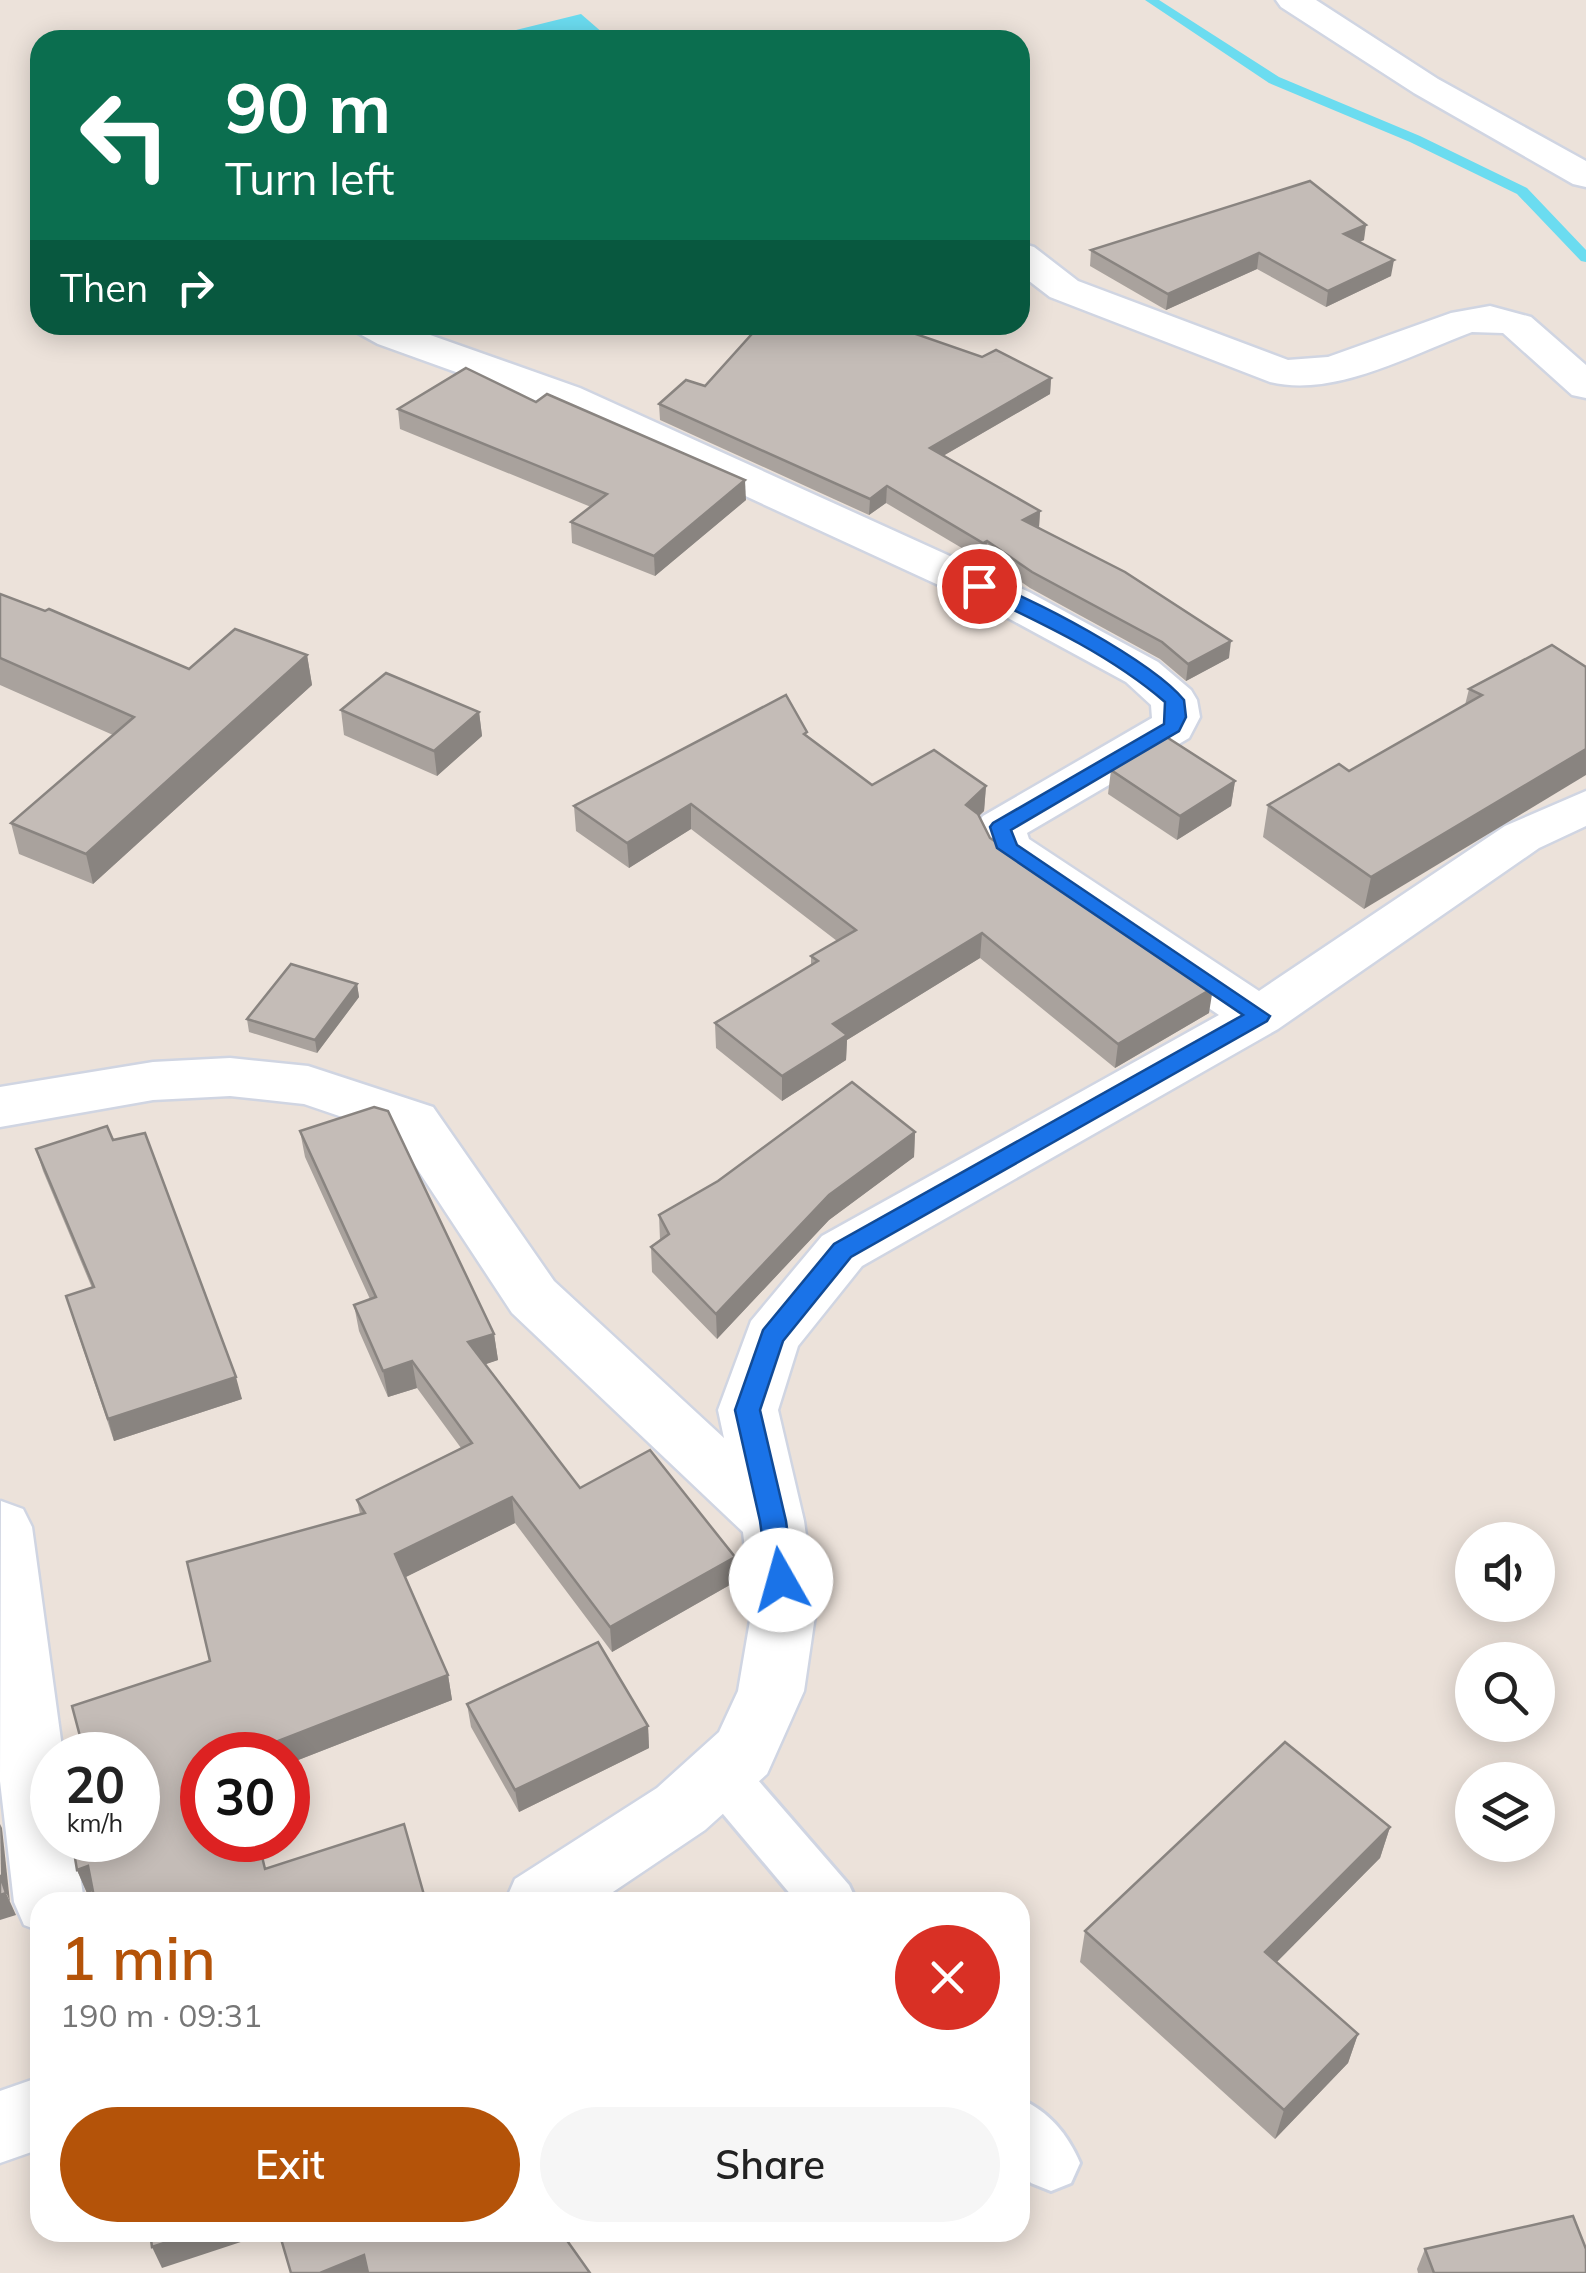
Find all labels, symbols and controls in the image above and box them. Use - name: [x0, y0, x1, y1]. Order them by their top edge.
- text: 90 m: [225, 63, 391, 151]
- icon: left: [60, 70, 190, 200]
- text: Turn left: [225, 150, 394, 206]
- icon: right: [168, 260, 223, 315]
- text: Then: [60, 264, 148, 312]
- pin: [937, 544, 1022, 629]
- icon: arrive: [952, 559, 1007, 614]
- map controls: [1455, 1522, 1555, 1862]
- button: sound: [1455, 1522, 1555, 1622]
- position arrow: [729, 1528, 833, 1632]
- button: search: [1455, 1642, 1555, 1742]
- speed limit sign: 30: [180, 1732, 310, 1862]
- text: 20: [65, 1753, 125, 1816]
- button: layers: [1455, 1762, 1555, 1862]
- text: km/h: [67, 1807, 123, 1838]
- text: 1 min: [60, 1920, 216, 1995]
- button: close: [895, 1925, 1000, 2030]
- text: 190 m · 09:31: [60, 1995, 262, 2035]
- button: Exit: [60, 2107, 520, 2222]
- button: Share: [540, 2107, 1000, 2222]

